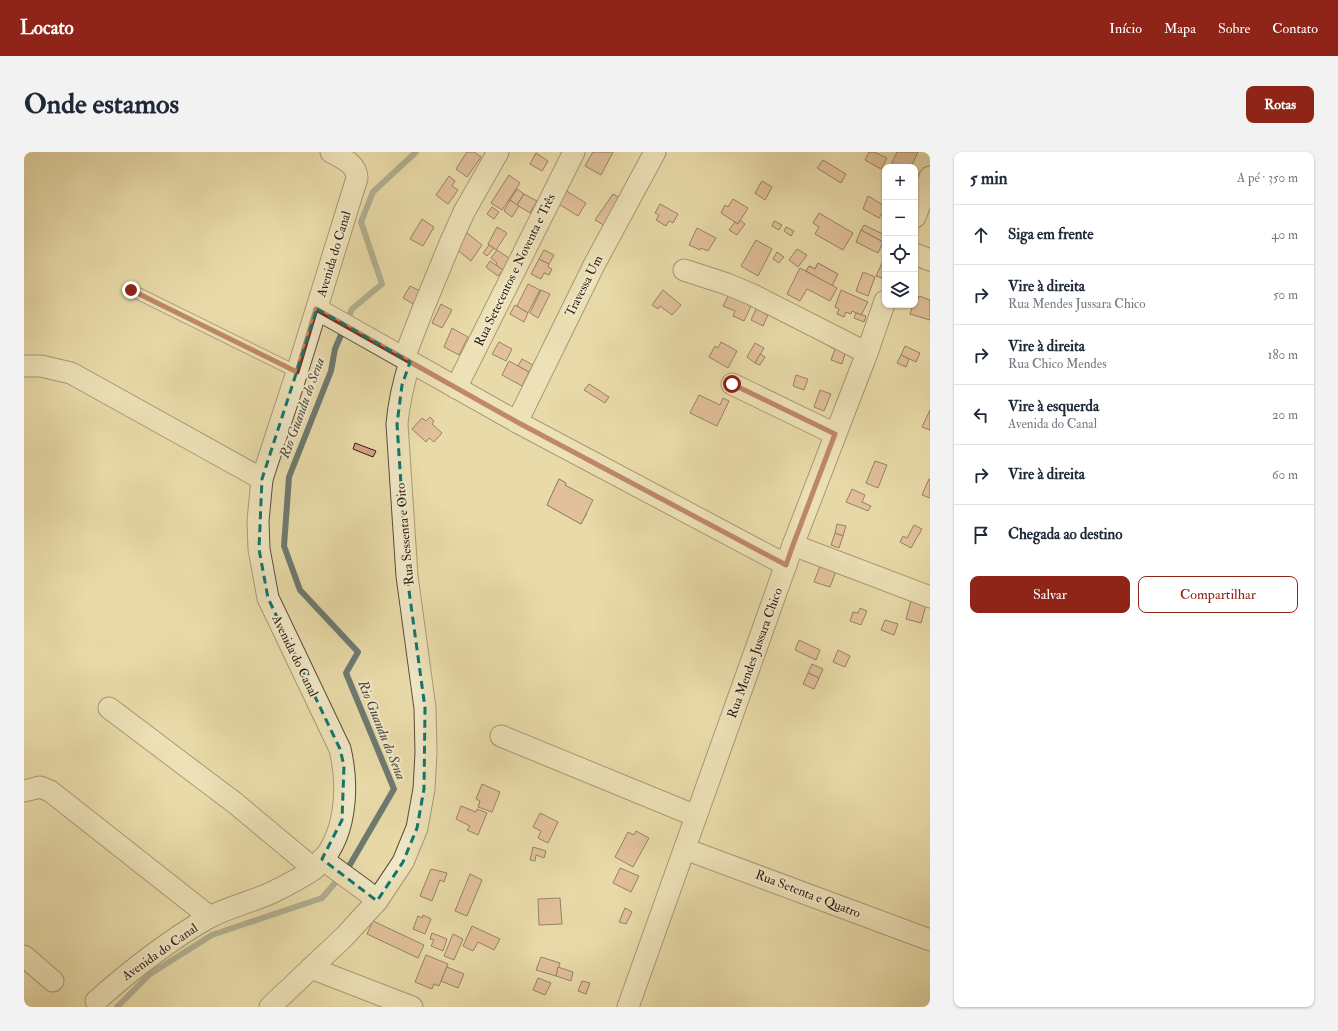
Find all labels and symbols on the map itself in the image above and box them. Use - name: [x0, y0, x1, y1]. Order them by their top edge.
- street label: Rua Setecentos e Noventa e Três: [471, 191, 559, 349]
- street label: Avenida do Canal: [313, 208, 355, 300]
- street label: Travessa Um: [562, 253, 606, 319]
- route end: [122, 281, 140, 299]
- water label: Rio Guandu do Sena: [276, 355, 328, 462]
- route start: [723, 375, 741, 393]
- street label: Rua Sessenta e Oito: [393, 482, 417, 586]
- street label: Rua Mendes Jussara Chico: [724, 586, 786, 720]
- street label: Avenida do Canal: [268, 612, 322, 700]
- water label: Rio Guandu do Sena: [354, 677, 410, 783]
- street label: Rua Setenta e Quatro: [753, 867, 863, 921]
- street label: Avenida do Canal: [118, 920, 202, 985]

